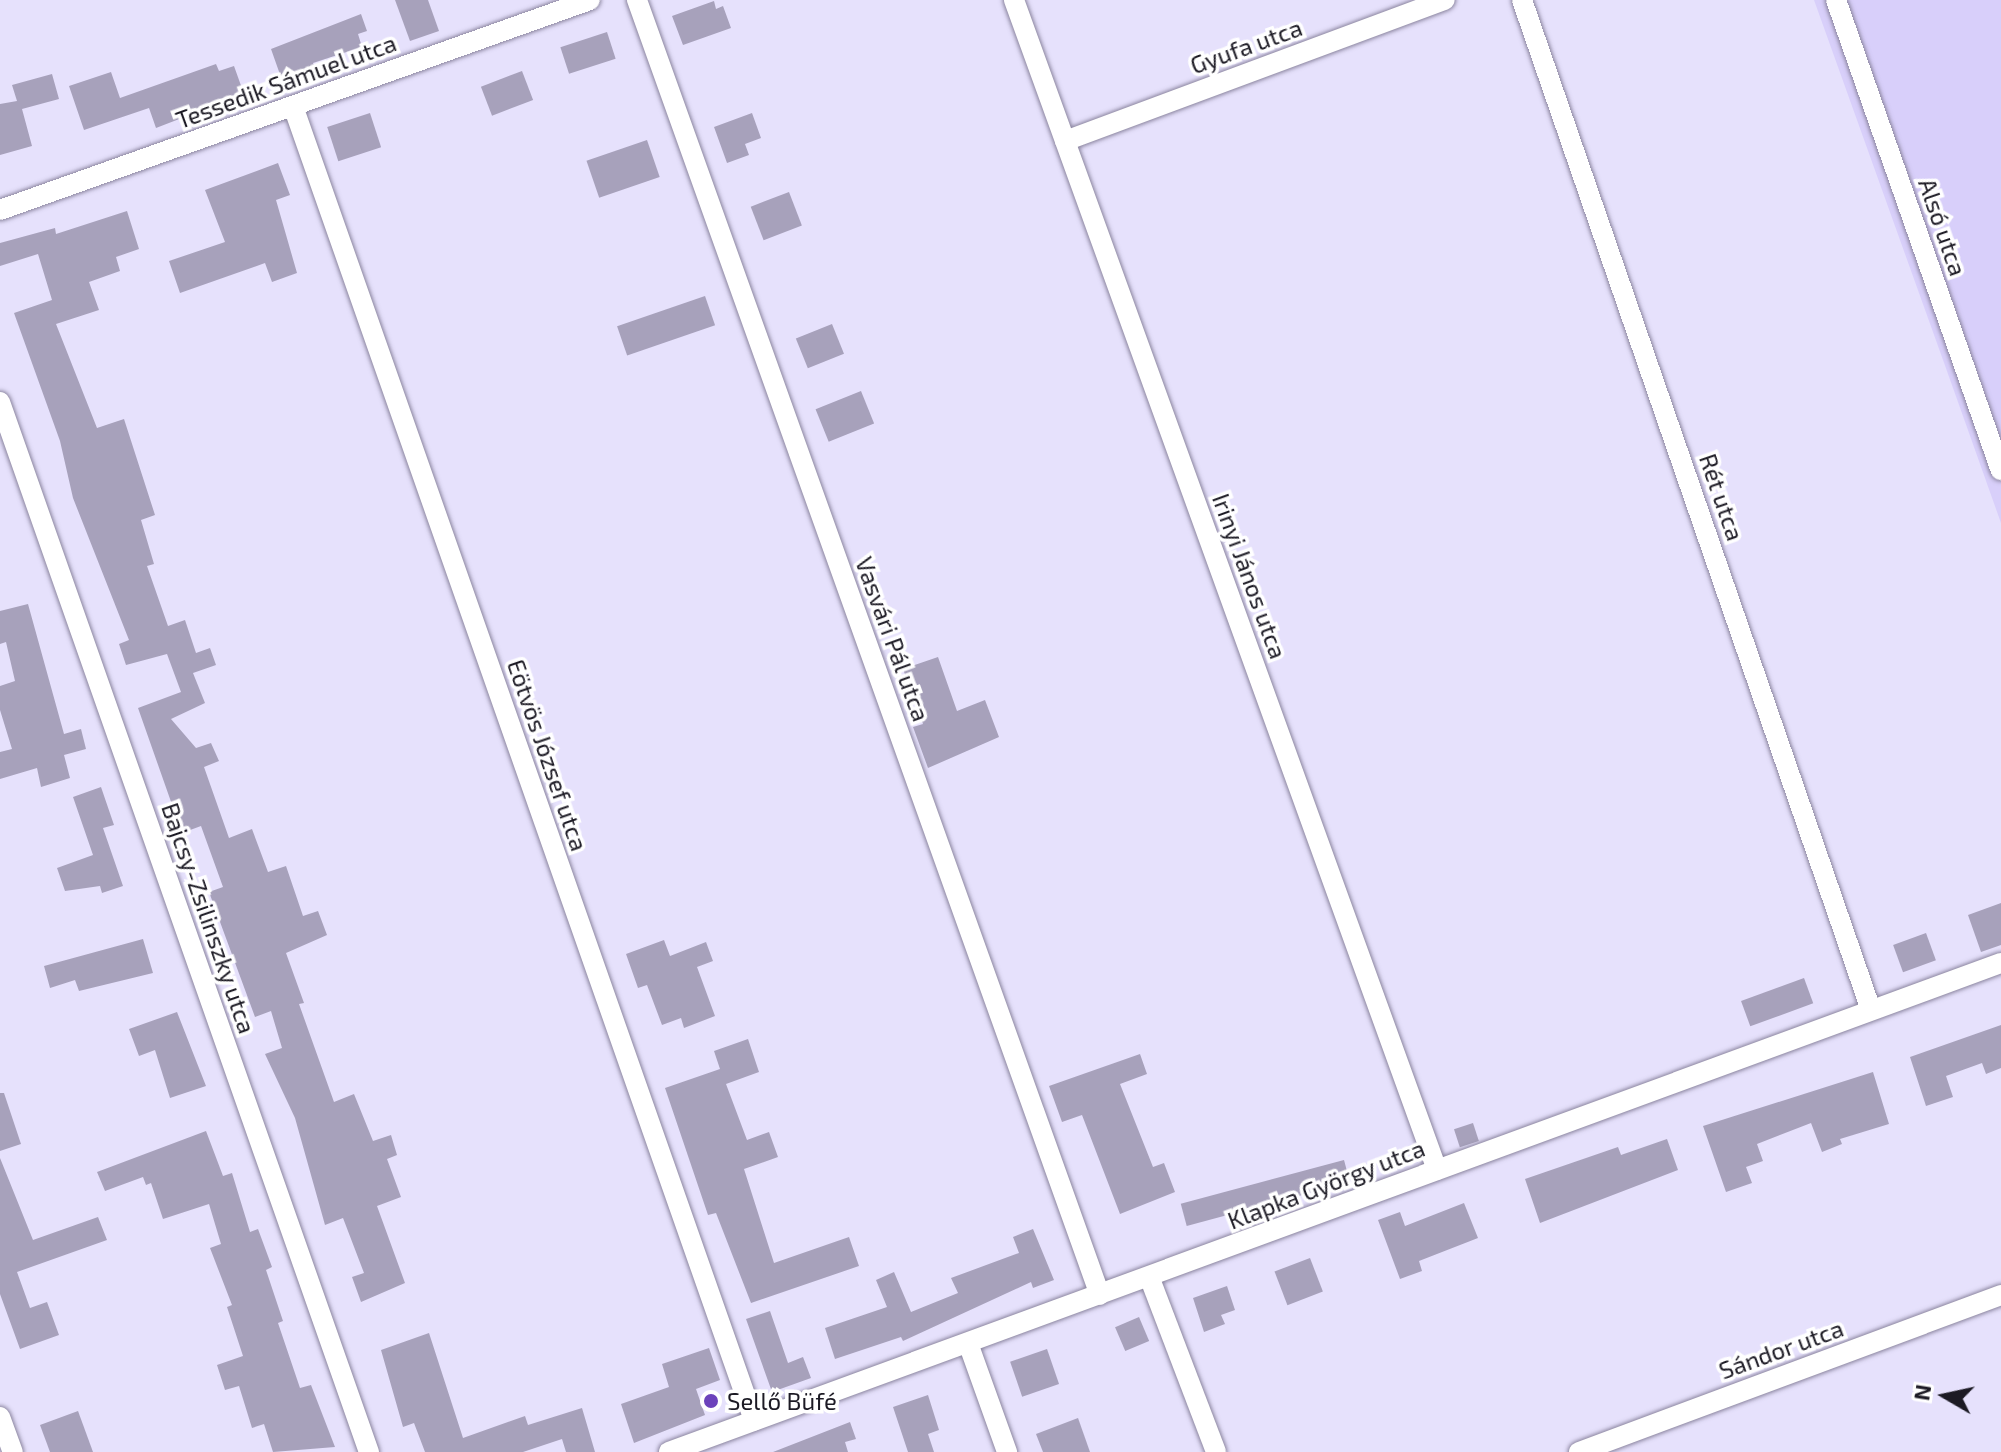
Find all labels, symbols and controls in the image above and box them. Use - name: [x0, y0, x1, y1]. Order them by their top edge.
- street label: Gyufa utca: [1186, 12, 1306, 80]
- street label: Tessedik Sámuel utca: [172, 28, 400, 134]
- street label: Alsó utca: [1913, 175, 1973, 279]
- street label: Rét utca: [1694, 450, 1750, 544]
- street label: Irinyi János utca: [1207, 489, 1293, 663]
- street label: Vasvári Pál utca: [850, 553, 936, 725]
- street label: Eötvös József utca: [502, 655, 594, 855]
- street label: Bajcsy-Zsilinszky utca: [156, 799, 262, 1037]
- street label: Klapka György utca: [1223, 1133, 1429, 1235]
- street label: Sándor utca: [1715, 1313, 1847, 1385]
- north arrow: [1905, 1356, 1985, 1436]
- text: N: [1907, 1382, 1935, 1402]
- place label: Sellő Büfé: [727, 1387, 837, 1415]
- marker: Sellő Büfé: [702, 1392, 720, 1410]

